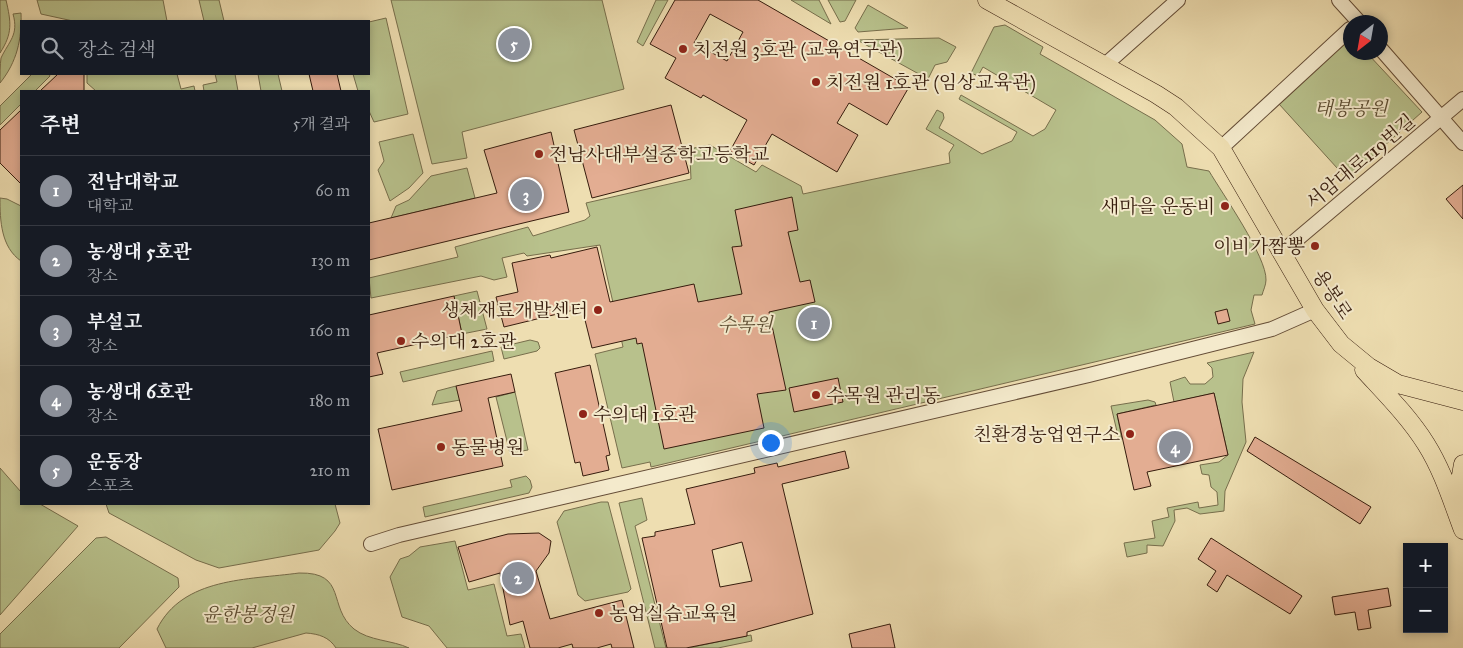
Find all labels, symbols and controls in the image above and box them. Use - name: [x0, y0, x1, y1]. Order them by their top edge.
- north arrow: [1343, 15, 1388, 60]
- search box: [20, 20, 370, 75]
- pin: 5: [498, 25, 530, 63]
- icon: search: [38, 34, 66, 62]
- text: 장소 검색: [78, 38, 156, 61]
- place label: 치전원 3호관 (교육연구관): [693, 38, 903, 62]
- marker: 치전원 3호관 (교육연구관): [677, 43, 689, 55]
- place label: 치전원 1호관 (임상교육관): [826, 71, 1036, 95]
- marker: 치전원 1호관 (임상교육관): [810, 76, 822, 88]
- park label: 태봉공원: [1314, 97, 1389, 120]
- street label: 서암대로119번길: [1301, 109, 1419, 214]
- text: 주변: [40, 112, 81, 138]
- text: 5개 결과: [293, 114, 350, 133]
- place label: 전남사대부설중학고등학교: [549, 143, 769, 166]
- marker: 전남사대부설중학고등학교: [533, 148, 545, 160]
- text: 전남대학교: [87, 170, 179, 193]
- pin: 3: [510, 176, 542, 214]
- text: 1: [53, 181, 59, 200]
- text: 60 m: [316, 181, 350, 200]
- place label: 새마을 운동비: [1101, 195, 1215, 218]
- text: 대학교: [87, 196, 133, 215]
- marker: 새마을 운동비: [1219, 200, 1231, 212]
- place label: 이비가짬뽕: [1213, 235, 1305, 258]
- text: 농생대 5호관: [87, 240, 192, 263]
- marker: 이비가짬뽕: [1309, 240, 1321, 252]
- text: 2: [52, 251, 60, 270]
- text: 130 m: [311, 251, 350, 270]
- street label: 용봉로: [1308, 265, 1357, 324]
- text: 장소: [87, 266, 118, 285]
- place label: 생체재료개발센터: [441, 299, 588, 322]
- marker: 생체재료개발센터: [592, 304, 604, 316]
- pin: 1: [798, 304, 830, 342]
- text: 부설고: [87, 310, 142, 333]
- park label: 수목원: [717, 313, 774, 336]
- text: 3: [53, 321, 59, 340]
- text: 160 m: [309, 321, 350, 340]
- place label: 수의대 2호관: [411, 330, 517, 353]
- marker: 수의대 2호관: [395, 335, 407, 347]
- text: 장소: [87, 336, 118, 355]
- text: 농생대 6호관: [87, 380, 193, 403]
- place label: 수목원 관리동: [826, 384, 941, 407]
- marker: 수목원 관리동: [810, 389, 822, 401]
- text: 4: [52, 391, 60, 410]
- text: 180 m: [309, 391, 350, 410]
- place label: 수의대 1호관: [593, 403, 697, 426]
- text: 장소: [87, 406, 118, 425]
- marker: 수의대 1호관: [577, 408, 589, 420]
- place label: 친환경농업연구소: [973, 423, 1120, 446]
- marker: 친환경농업연구소: [1124, 428, 1136, 440]
- pin: 4: [1159, 428, 1191, 466]
- your location: [758, 430, 784, 456]
- place label: 동물병원: [451, 436, 524, 459]
- marker: 동물병원: [435, 441, 447, 453]
- text: 운동장: [87, 450, 142, 473]
- text: 5: [52, 461, 60, 480]
- text: 210 m: [310, 461, 350, 480]
- text: 스포츠: [87, 476, 133, 495]
- map controls: [1403, 543, 1448, 633]
- button: +: [1403, 543, 1448, 588]
- pin: 2: [502, 559, 534, 597]
- button: −: [1403, 588, 1448, 633]
- place label: 농업실습교육원: [609, 602, 737, 625]
- park label: 윤한봉정원: [202, 603, 296, 626]
- marker: 농업실습교육원: [593, 607, 605, 619]

